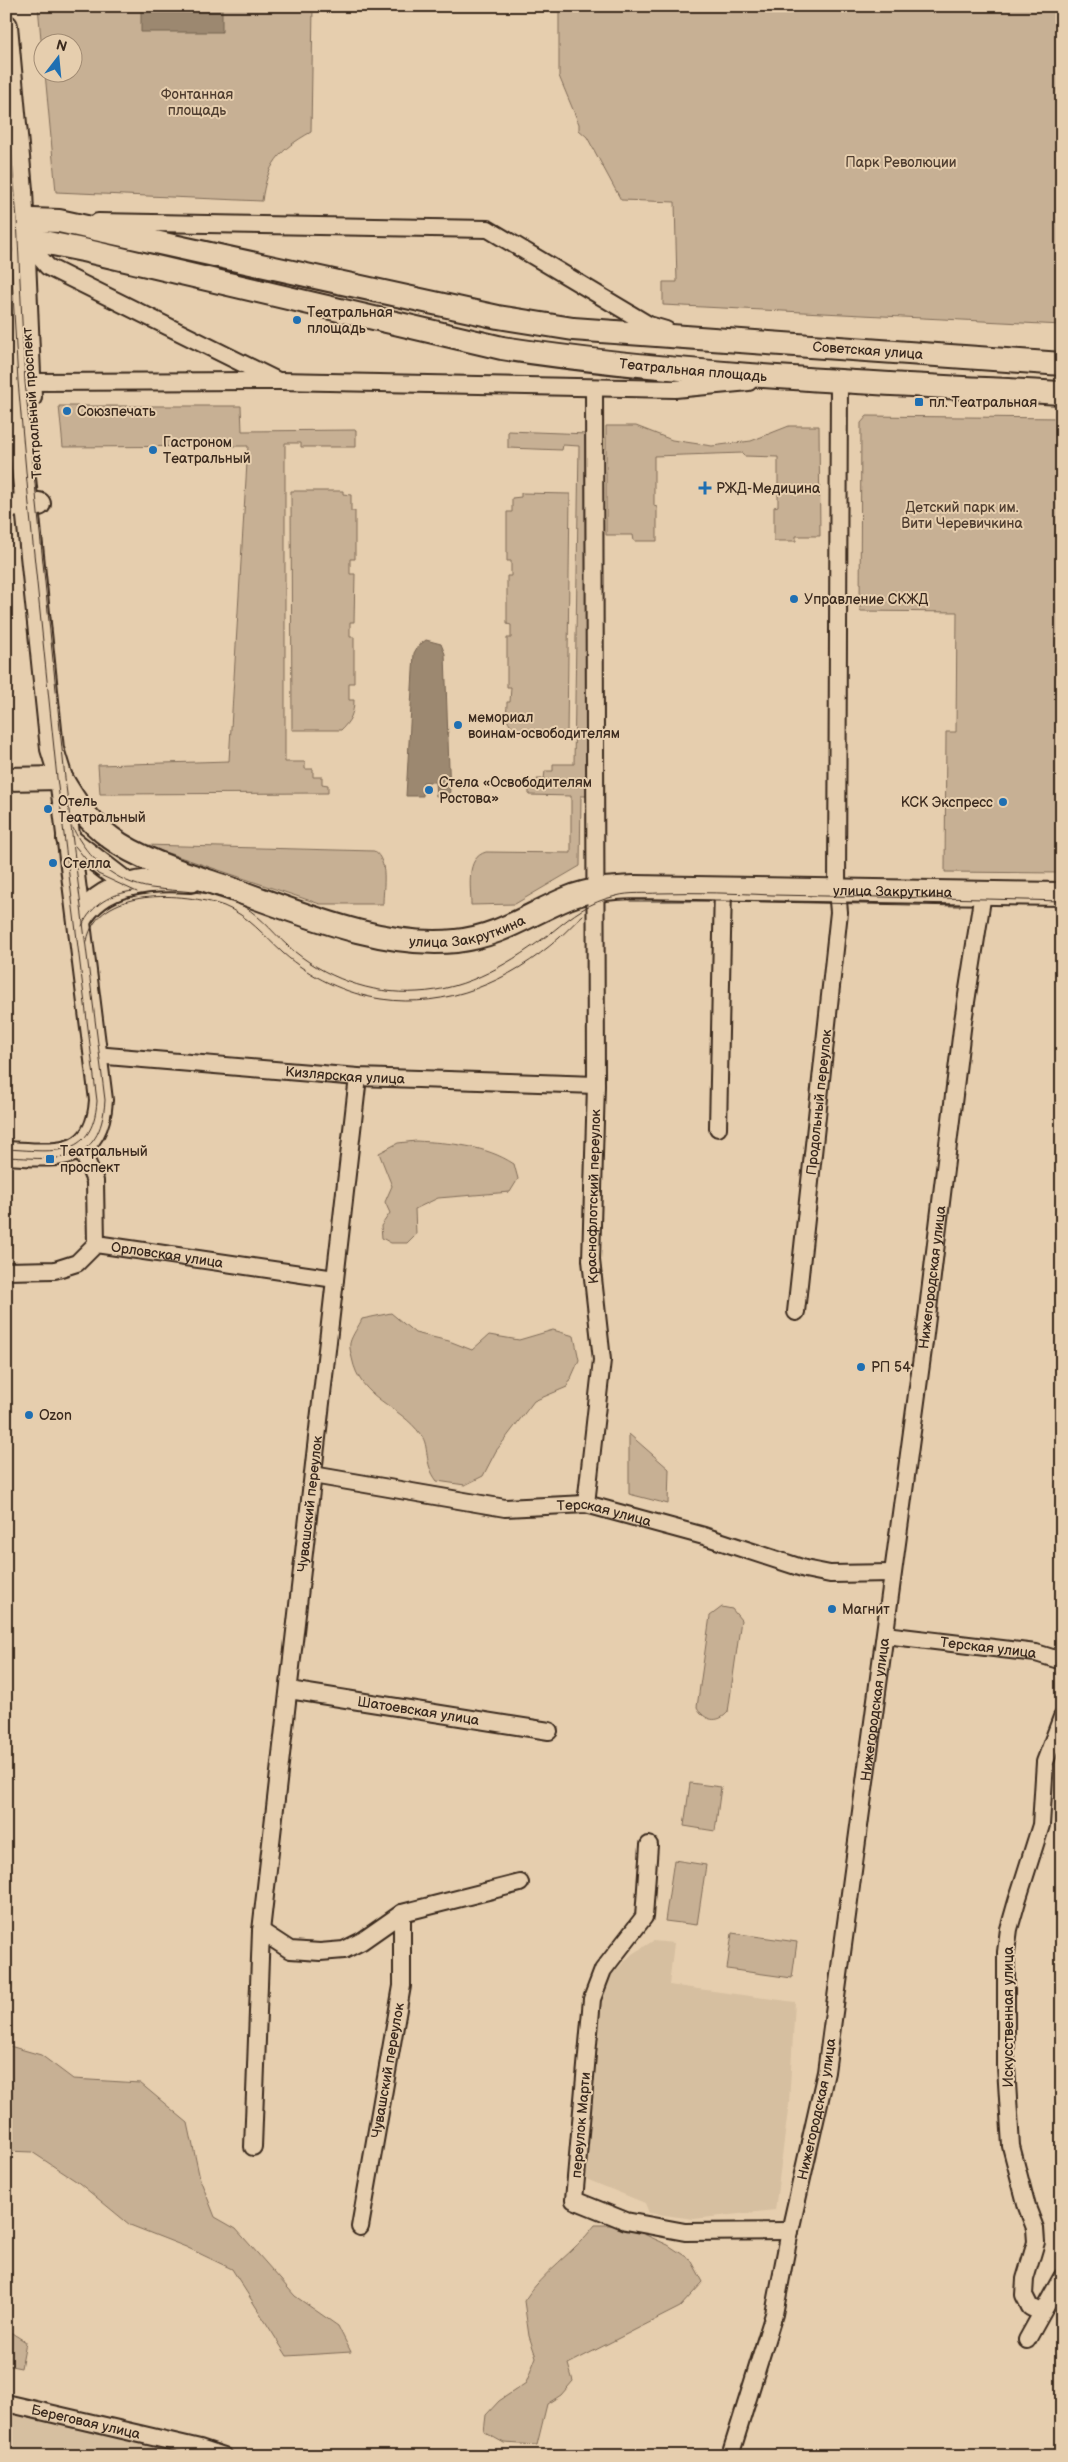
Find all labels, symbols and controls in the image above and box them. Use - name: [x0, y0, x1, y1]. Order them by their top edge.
- north arrow: [32, 32, 82, 82]
- text: N: [54, 36, 69, 56]
- park label: Фонтанная площадь: [161, 86, 233, 119]
- park label: Парк Революции: [845, 154, 957, 171]
- place label: Театральная площадь: [307, 304, 393, 337]
- marker: Театральная площадь: [291, 314, 303, 326]
- street label: Театральный проспект: [18, 326, 46, 479]
- street label: Советская улица: [812, 338, 924, 363]
- street label: Театральная площадь: [618, 355, 768, 385]
- place label: пл. Театральная: [929, 394, 1038, 411]
- marker: пл. Театральная: [913, 396, 925, 408]
- place label: Союзпечать: [77, 403, 156, 420]
- marker: Союзпечать: [61, 405, 73, 417]
- place label: Гастроном Театральный: [163, 434, 251, 467]
- marker: Гастроном Театральный: [147, 444, 159, 456]
- place label: РЖД-Медицина: [716, 480, 821, 497]
- marker: РЖД-Медицина: [698, 481, 712, 495]
- park label: Детский парк им. Вити Черевичкина: [901, 499, 1023, 532]
- place label: Управление СКЖД: [804, 591, 929, 608]
- marker: Управление СКЖД: [788, 593, 800, 605]
- place label: мемориал воинам-освободителям: [468, 709, 620, 742]
- marker: мемориал воинам-освободителям: [452, 719, 464, 731]
- place label: Стела «Освободителям Ростова»: [439, 774, 592, 807]
- marker: Стела «Освободителям Ростова»: [423, 784, 435, 796]
- place label: Отель Театральный: [58, 793, 146, 826]
- place label: КСК Экспресс: [901, 794, 993, 811]
- marker: КСК Экспресс: [997, 796, 1009, 808]
- marker: Отель Театральный: [42, 803, 54, 815]
- place label: Стелла: [63, 855, 112, 872]
- marker: Стелла: [47, 857, 59, 869]
- street label: улица Закруткина: [833, 882, 953, 901]
- street label: улица Закруткина: [408, 911, 528, 951]
- street label: Продольный переулок: [802, 1028, 835, 1176]
- street label: Кизлярская улица: [285, 1062, 406, 1087]
- street label: Краснофлотский переулок: [582, 1108, 604, 1285]
- place label: Театральный проспект: [60, 1143, 148, 1176]
- marker: Театральный проспект: [44, 1153, 56, 1165]
- street label: Нижегородская улица: [915, 1204, 949, 1350]
- street label: Орловская улица: [110, 1238, 225, 1271]
- place label: РП 54: [871, 1359, 911, 1376]
- marker: РП 54: [855, 1361, 867, 1373]
- place label: Ozon: [39, 1407, 72, 1424]
- marker: Ozon: [23, 1409, 35, 1421]
- street label: Чувашский переулок: [293, 1434, 326, 1573]
- street label: Терская улица: [556, 1495, 654, 1530]
- place label: Магнит: [842, 1601, 890, 1618]
- marker: Магнит: [826, 1603, 838, 1615]
- street label: Терская улица: [939, 1633, 1038, 1662]
- street label: Нижегородская улица: [857, 1636, 893, 1782]
- street label: Шатоевская улица: [356, 1692, 481, 1729]
- street label: Искусственная улица: [1000, 1946, 1017, 2087]
- street label: Чувашский переулок: [367, 2001, 408, 2139]
- street label: Нижегородская улица: [793, 2037, 839, 2181]
- street label: переулок Марти: [568, 2071, 594, 2179]
- street label: Береговая улица: [30, 2401, 143, 2443]

